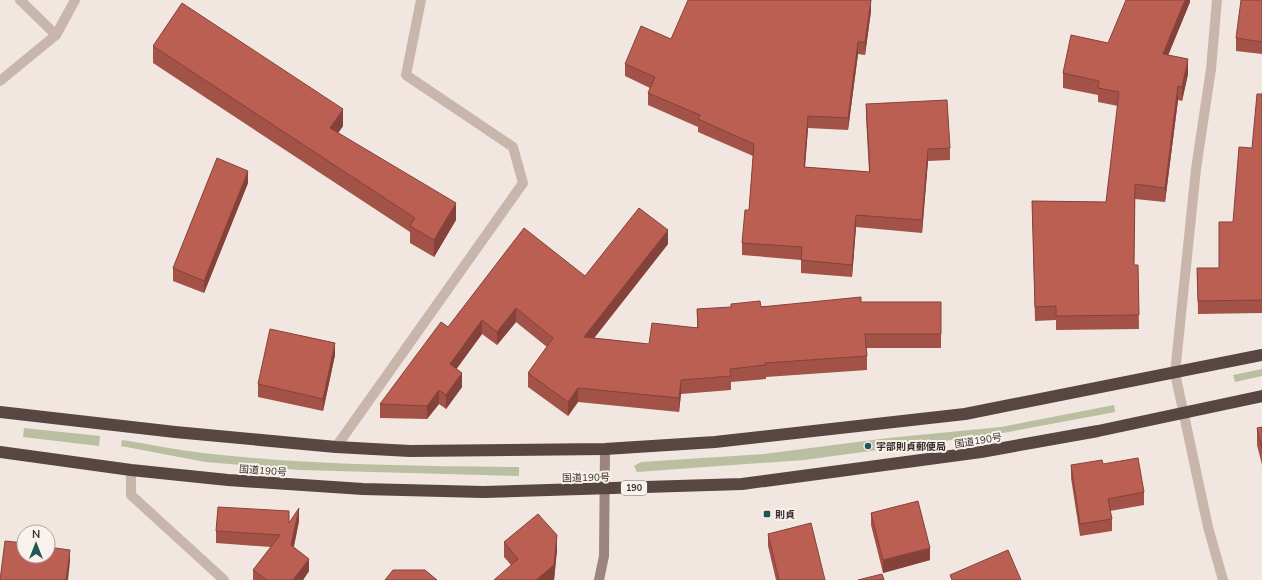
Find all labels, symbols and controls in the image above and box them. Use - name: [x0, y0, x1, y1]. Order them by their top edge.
- street label: 国道190号: [953, 430, 1003, 452]
- place label: 宇部則貞郵便局: [876, 440, 946, 454]
- marker: 宇部則貞郵便局: [863, 441, 873, 451]
- street label: 国道190号: [239, 462, 287, 480]
- street label: 国道190号: [562, 471, 610, 485]
- road number: 190: [621, 481, 647, 495]
- place label: 則貞: [775, 508, 795, 522]
- marker: 則貞: [762, 509, 772, 519]
- north arrow: [16, 524, 56, 564]
- text: N: [32, 527, 40, 542]

